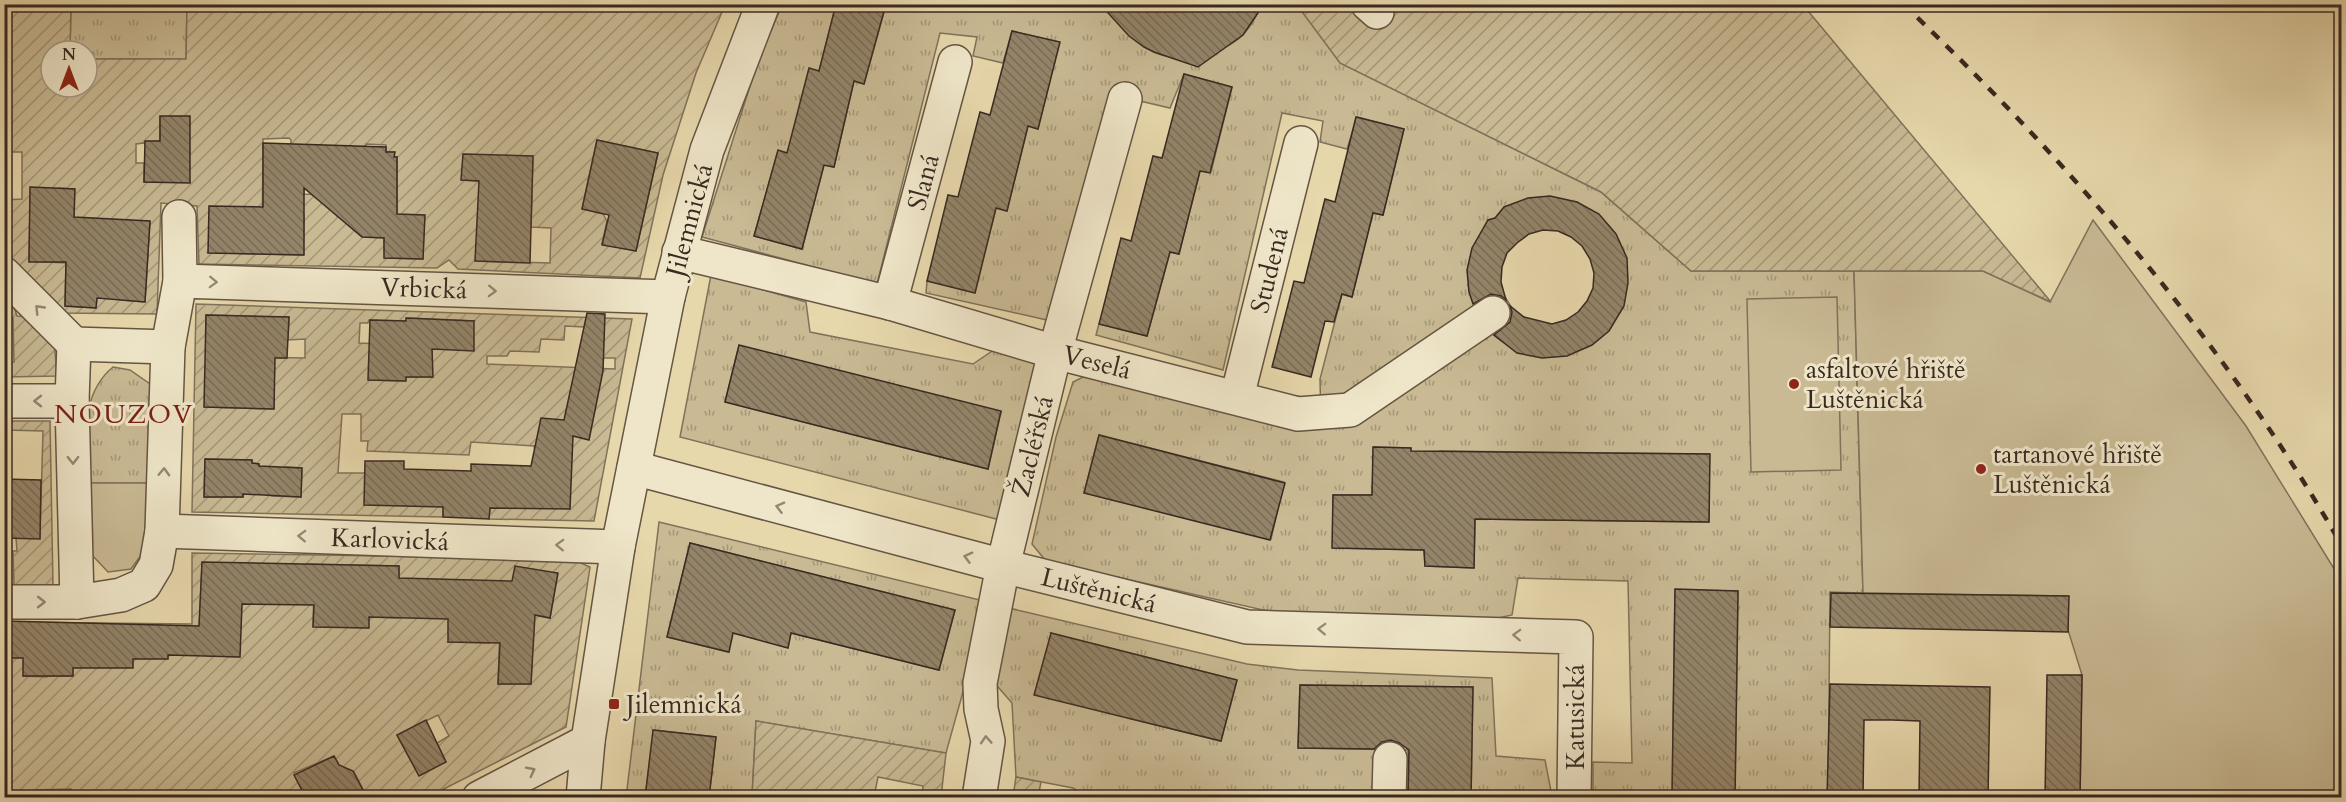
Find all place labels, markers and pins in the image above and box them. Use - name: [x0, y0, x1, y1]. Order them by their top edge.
- place label: asfaltové hřiště Luštěnická: [1806, 352, 1966, 417]
- marker: asfaltové hřiště Luštěnická: [1787, 377, 1801, 391]
- place label: tartanové hřiště Luštěnická: [1993, 437, 2162, 502]
- marker: tartanové hřiště Luštěnická: [1974, 462, 1988, 476]
- place label: Jilemnická: [622, 687, 742, 722]
- marker: Jilemnická: [607, 697, 621, 711]

